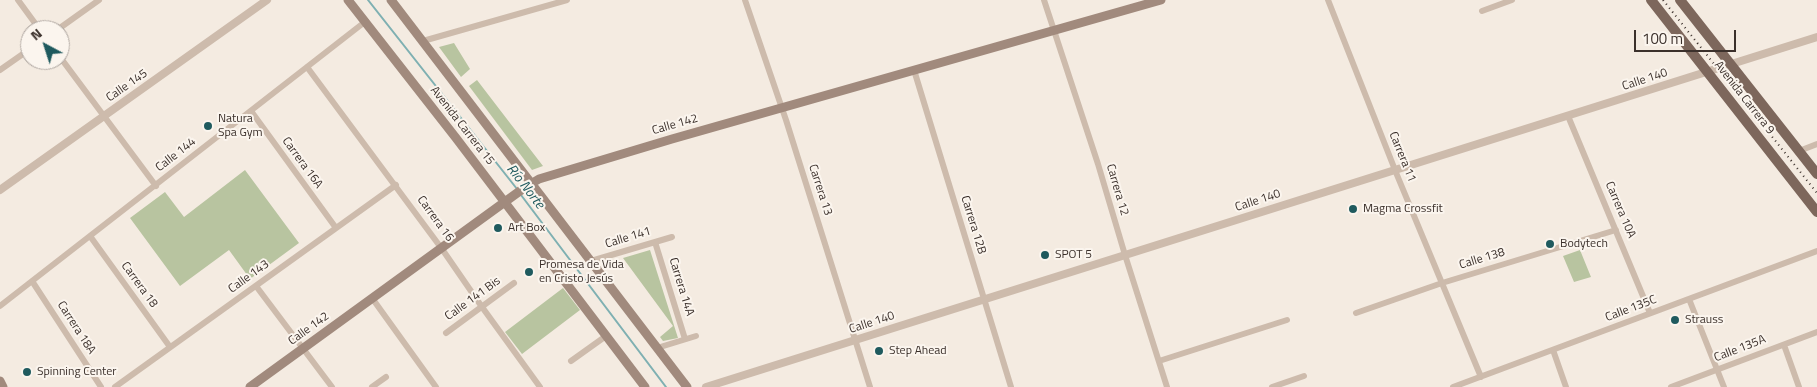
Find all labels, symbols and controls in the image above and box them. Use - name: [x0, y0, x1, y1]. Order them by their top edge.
- north arrow: [20, 20, 70, 70]
- scale bar: [1637, 20, 1740, 52]
- text: N: [25, 23, 46, 45]
- text: 100 m: [1642, 27, 1683, 50]
- street label: Avenida Carrera 9: [1711, 58, 1777, 138]
- street label: Calle 140: [1620, 66, 1670, 94]
- street label: Calle 145: [104, 67, 150, 105]
- street label: Avenida Carrera 15: [427, 84, 497, 168]
- place label: Natura Spa Gym: [218, 112, 263, 140]
- street label: Calle 142: [650, 112, 700, 138]
- marker: Natura Spa Gym: [202, 120, 214, 132]
- street label: Carrera 11: [1385, 130, 1419, 184]
- street label: Carrera 16A: [278, 134, 326, 192]
- street label: Calle 144: [153, 135, 199, 175]
- water label: Río Norte: [502, 161, 548, 213]
- street label: Carrera 13: [805, 163, 835, 217]
- street label: Carrera 12: [1103, 163, 1131, 217]
- street label: Carrera 10A: [1602, 179, 1638, 241]
- street label: Calle 140: [1233, 187, 1283, 215]
- street label: Carrera 16: [414, 193, 456, 245]
- street label: Carrera 12B: [957, 194, 989, 256]
- place label: Magma Crossfit: [1363, 202, 1443, 216]
- marker: Magma Crossfit: [1347, 203, 1359, 215]
- place label: Art Box: [508, 221, 545, 235]
- marker: Art Box: [492, 222, 504, 234]
- street label: Calle 141: [603, 224, 653, 252]
- place label: Bodytech: [1560, 237, 1608, 251]
- marker: Bodytech: [1544, 238, 1556, 250]
- street label: Calle 138: [1457, 245, 1507, 273]
- place label: SPOT 5: [1055, 248, 1092, 262]
- marker: SPOT 5: [1039, 249, 1051, 261]
- street label: Carrera 14A: [665, 256, 697, 318]
- street label: Calle 143: [226, 257, 272, 297]
- place label: Promesa de Vida en Cristo Jesús: [539, 258, 624, 286]
- street label: Carrera 18: [118, 259, 160, 311]
- marker: Promesa de Vida en Cristo Jesús: [523, 266, 535, 278]
- street label: Calle 141 Bis: [442, 274, 504, 324]
- street label: Calle 135C: [1603, 293, 1659, 325]
- street label: Carrera 18A: [54, 299, 98, 357]
- street label: Calle 142: [286, 309, 332, 349]
- street label: Calle 140: [847, 309, 897, 337]
- place label: Strauss: [1685, 313, 1723, 327]
- marker: Strauss: [1669, 314, 1681, 326]
- street label: Calle 135A: [1712, 333, 1768, 365]
- place label: Step Ahead: [889, 344, 947, 358]
- marker: Step Ahead: [873, 345, 885, 357]
- place label: Spinning Center: [37, 365, 117, 379]
- marker: Spinning Center: [21, 366, 33, 378]

